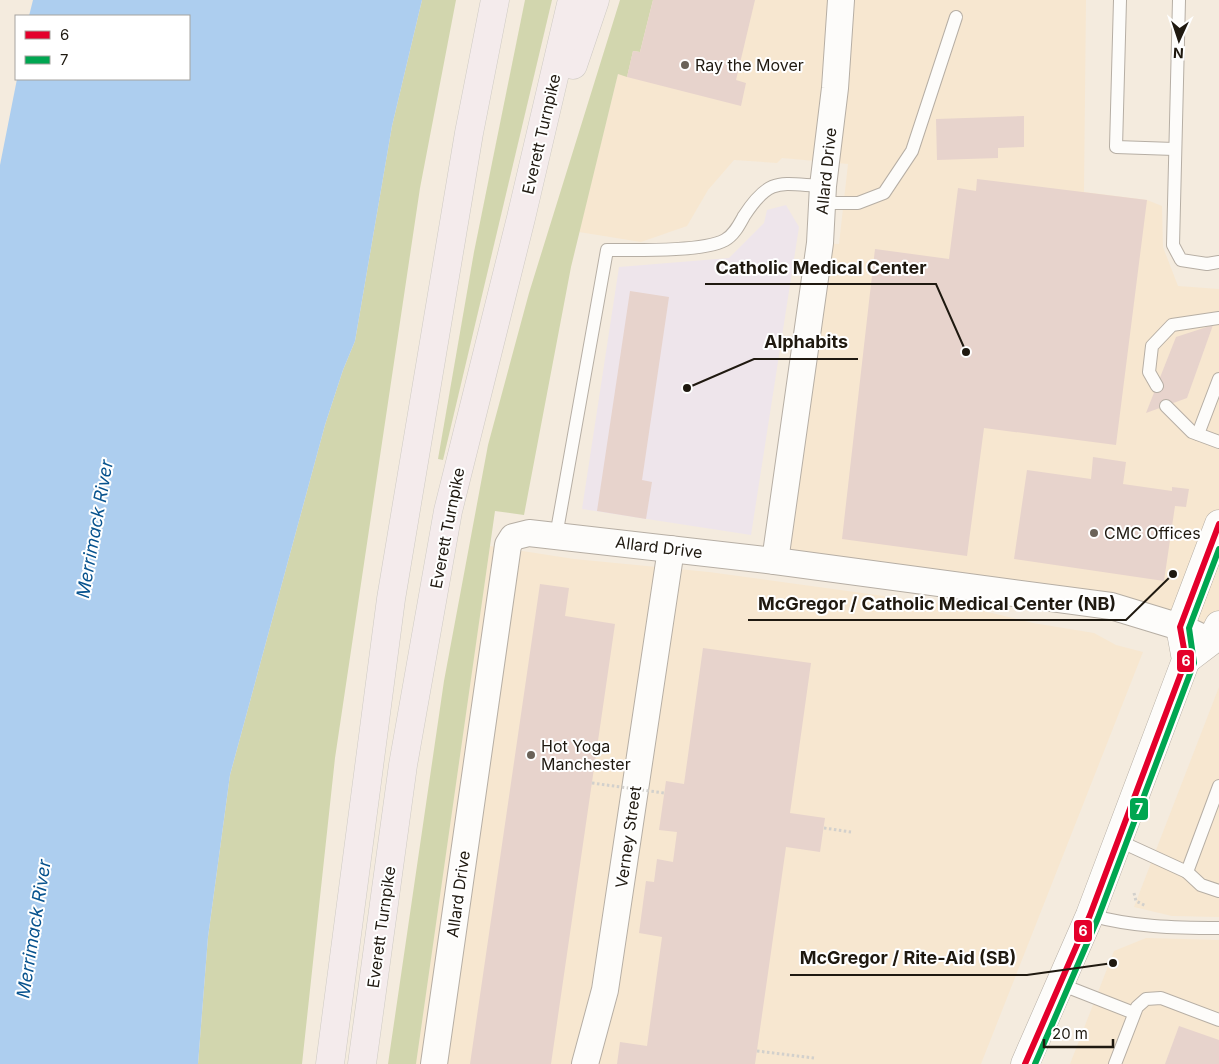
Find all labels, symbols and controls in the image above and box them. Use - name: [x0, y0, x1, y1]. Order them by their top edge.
- legend: [15, 15, 190, 80]
- north arrow: [1154, 15, 1204, 65]
- text: 6: [60, 25, 69, 44]
- text: N: [1173, 45, 1184, 62]
- text: 7: [60, 50, 69, 69]
- place label: Ray the Mover: [695, 55, 804, 75]
- marker: Ray the Mover: [679, 59, 691, 71]
- street label: Everett Turnpike: [517, 72, 565, 196]
- street label: Allard Drive: [811, 126, 841, 216]
- callout: Catholic Medical Center: [705, 251, 936, 284]
- text: Catholic Medical Center: [715, 257, 927, 278]
- callout: Alphabits: [754, 326, 858, 359]
- text: Alphabits: [764, 331, 848, 352]
- water label: Merrimack River: [72, 457, 117, 600]
- street label: Everett Turnpike: [425, 466, 469, 590]
- place label: CMC Offices: [1104, 523, 1201, 543]
- marker: CMC Offices: [1088, 527, 1100, 539]
- street label: Allard Drive: [614, 532, 704, 562]
- callout: McGregor / Catholic Medical Center (NB): [748, 587, 1126, 620]
- text: McGregor / Catholic Medical Center (NB): [758, 593, 1116, 614]
- line badge: 6: [1176, 649, 1195, 673]
- text: 6: [1181, 652, 1191, 669]
- place label: Hot Yoga Manchester: [541, 736, 631, 774]
- marker: Hot Yoga Manchester: [525, 749, 537, 761]
- street label: Verney Street: [611, 785, 645, 889]
- line badge: 7: [1129, 797, 1149, 821]
- text: 7: [1135, 800, 1143, 817]
- street label: Allard Drive: [442, 849, 474, 939]
- water label: Merrimack River: [12, 857, 55, 1000]
- street label: Everett Turnpike: [363, 865, 399, 989]
- line badge: 6: [1073, 919, 1093, 943]
- text: 6: [1078, 922, 1088, 939]
- callout: McGregor / Rite-Aid (SB): [790, 942, 1027, 975]
- text: McGregor / Rite-Aid (SB): [800, 947, 1016, 968]
- scale bar: [1044, 1016, 1113, 1048]
- text: 20 m: [1052, 1024, 1088, 1043]

